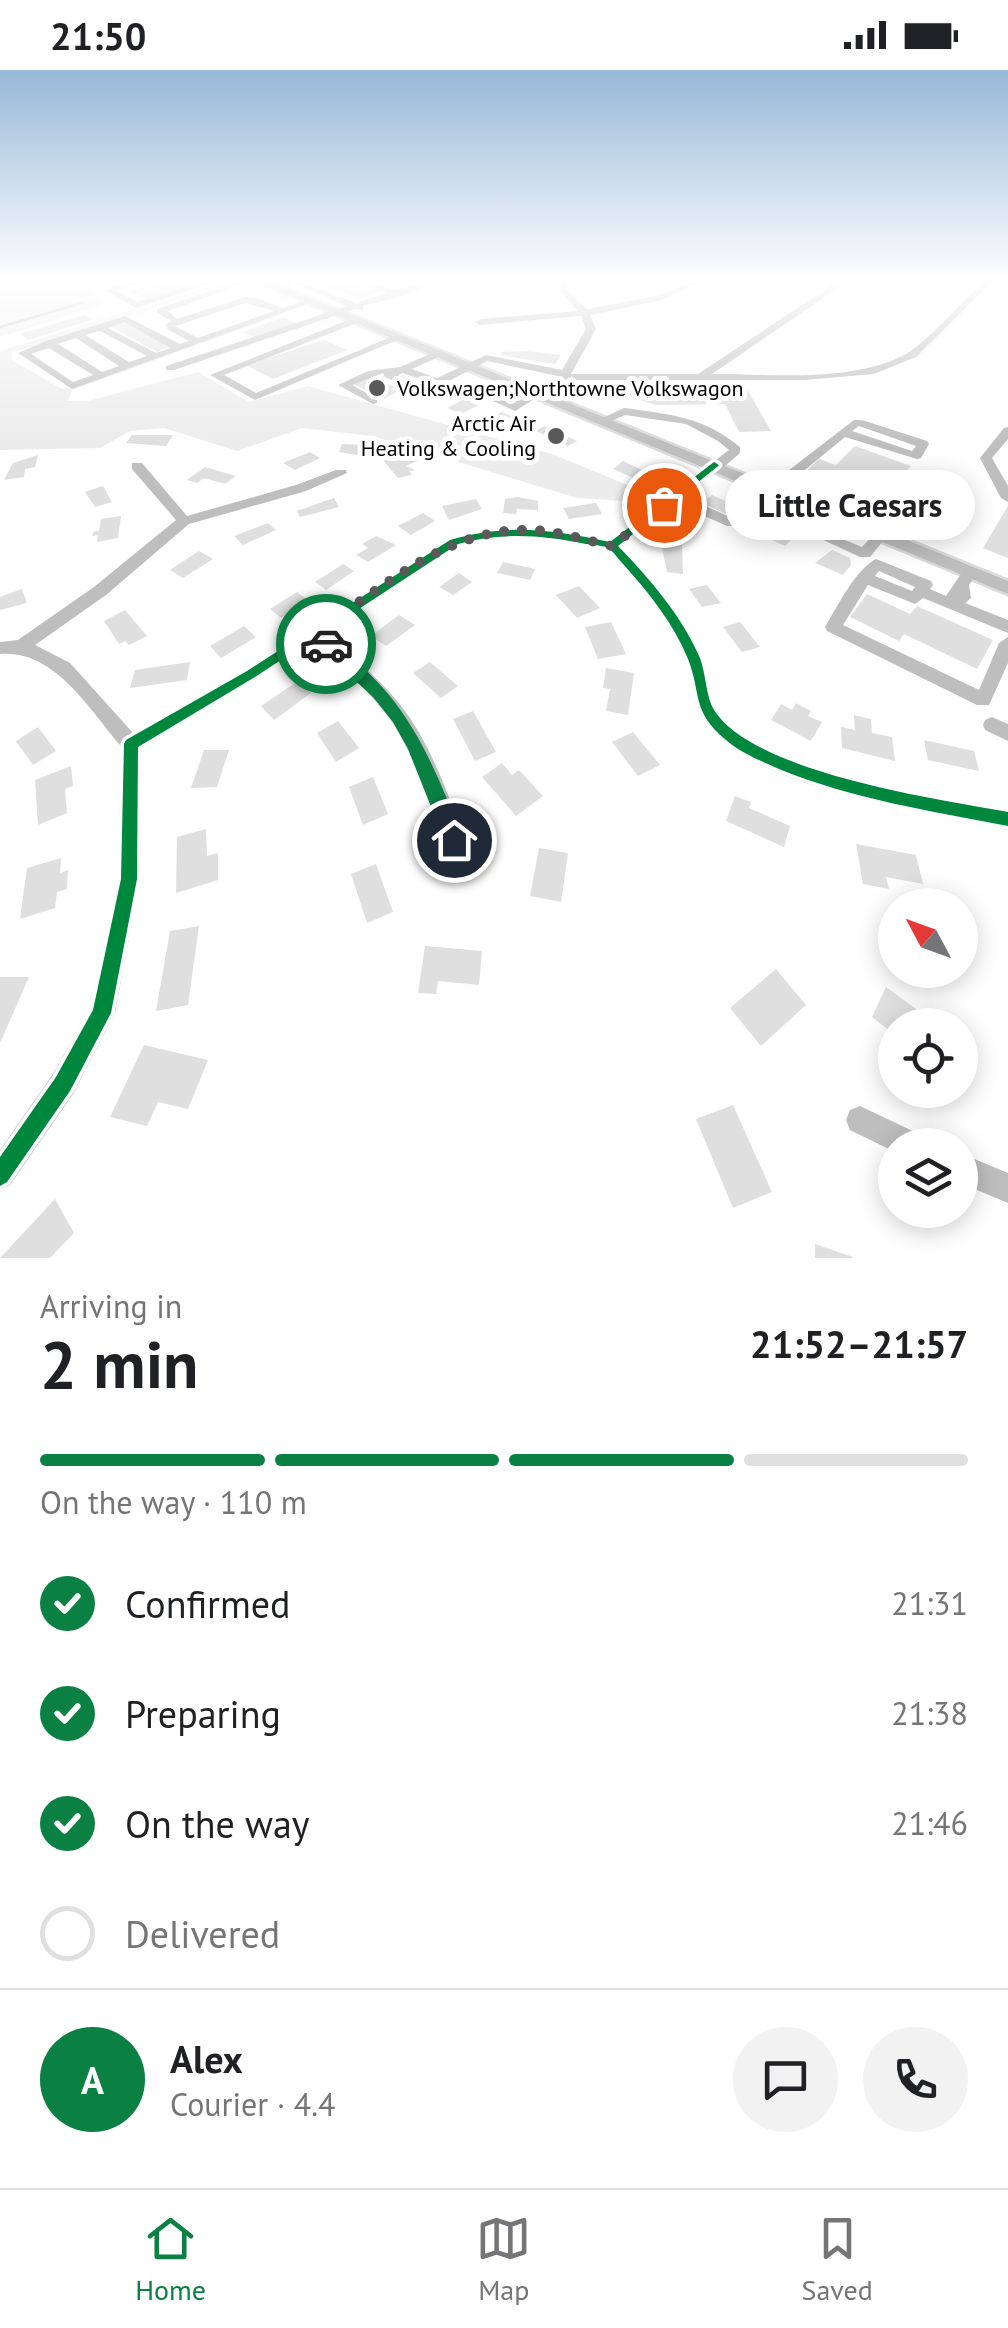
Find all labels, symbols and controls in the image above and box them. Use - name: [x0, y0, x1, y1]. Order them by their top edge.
- text: 21:50: [50, 11, 146, 60]
- place label: Volkswagen;Northtowne Volkswagon: [396, 374, 744, 402]
- marker: Volkswagen;Northtowne Volkswagon: [366, 377, 388, 399]
- place label: Arctic Air Heating & Cooling: [361, 409, 537, 462]
- marker: Arctic Air Heating & Cooling: [545, 425, 567, 447]
- pin: [622, 463, 707, 548]
- callout: Little Caesars: [724, 470, 974, 540]
- icon: bag: [637, 478, 692, 533]
- text: Little Caesars: [758, 484, 942, 526]
- courier: [276, 594, 376, 694]
- icon: car: [299, 617, 354, 672]
- pin: [412, 798, 497, 883]
- icon: home: [427, 813, 482, 868]
- north arrow: [878, 888, 978, 988]
- map controls: [878, 888, 978, 1228]
- button: locate: [878, 1008, 978, 1108]
- button: layers: [878, 1128, 978, 1228]
- text: Arriving in: [40, 1285, 182, 1327]
- text: 21:52–21:57: [750, 1319, 968, 1368]
- text: 2 min: [40, 1322, 199, 1406]
- text: On the way · 110 m: [40, 1481, 307, 1523]
- icon: check: [40, 1576, 95, 1631]
- text: Confirmed: [125, 1579, 291, 1628]
- text: 21:31: [891, 1582, 968, 1624]
- icon: check: [40, 1686, 95, 1741]
- text: Preparing: [125, 1689, 281, 1738]
- text: 21:38: [891, 1692, 968, 1734]
- icon: check: [40, 1796, 95, 1851]
- text: On the way: [125, 1799, 310, 1848]
- text: 21:46: [891, 1802, 968, 1844]
- text: Delivered: [125, 1909, 280, 1958]
- button: chat: [733, 2027, 838, 2132]
- button: phone: [863, 2027, 968, 2132]
- text: Alex: [170, 2034, 243, 2083]
- text: A: [81, 2055, 104, 2104]
- text: Courier · 4.4: [170, 2083, 336, 2125]
- tab: Home: [135, 2211, 206, 2308]
- tab: Map: [476, 2211, 531, 2308]
- tab: Saved: [802, 2211, 873, 2308]

